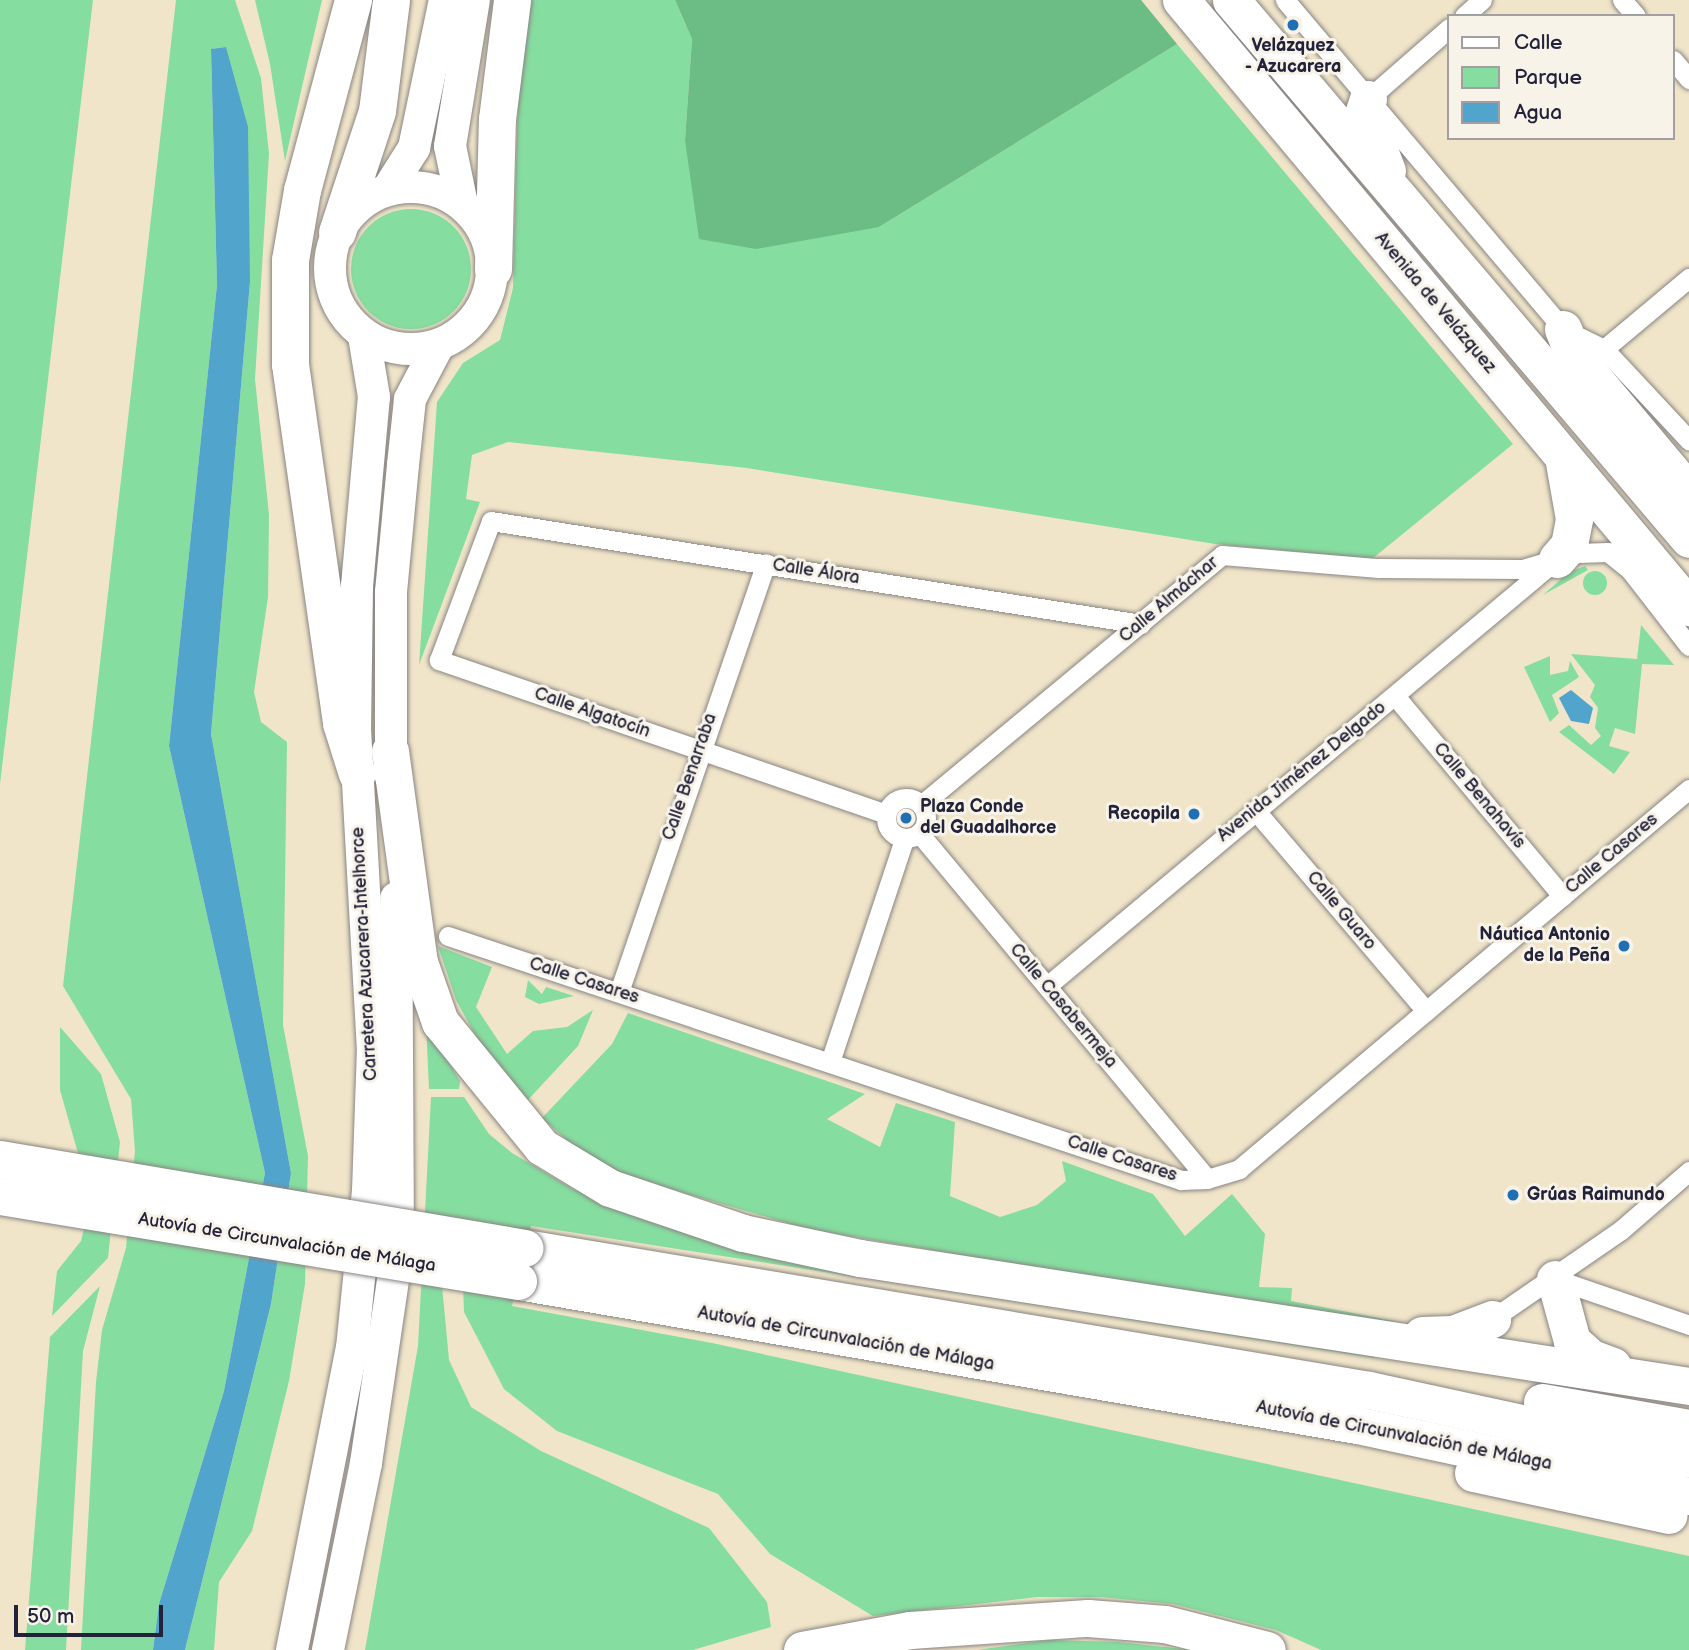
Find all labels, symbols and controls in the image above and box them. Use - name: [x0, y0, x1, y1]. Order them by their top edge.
- legend: [1448, 14, 1675, 140]
- marker: Velázquez - Azucarera: [1285, 17, 1301, 33]
- text: Calle: [1514, 30, 1563, 55]
- place label: Velázquez - Azucarera: [1245, 36, 1341, 78]
- text: Parque: [1514, 65, 1582, 90]
- text: Agua: [1514, 100, 1562, 125]
- street label: Avenida de Velázquez: [1370, 228, 1500, 378]
- street label: Calle Almáchar: [1115, 552, 1223, 648]
- street label: Calle Álora: [771, 554, 861, 590]
- street label: Calle Algatocín: [531, 683, 653, 743]
- street label: Avenida Jiménez Delgado: [1213, 697, 1391, 847]
- street label: Calle Benarraba: [658, 711, 722, 843]
- street label: Calle Benahavís: [1428, 739, 1530, 853]
- place label: Plaza Conde del Guadalhorce: [920, 797, 1056, 840]
- place label: Recopila: [1108, 803, 1180, 825]
- marker: Recopila: [1186, 806, 1202, 822]
- street label: Calle Casares: [1561, 809, 1663, 899]
- marker: Plaza Conde del Guadalhorce: [898, 810, 914, 826]
- street label: Carretera Azucarera-Intelhorce: [348, 826, 382, 1082]
- street label: Calle Guaro: [1302, 867, 1380, 955]
- place label: Náutica Antonio de la Peña: [1479, 925, 1610, 968]
- marker: Náutica Antonio de la Peña: [1616, 938, 1632, 954]
- street label: Calle Casabermeja: [1005, 939, 1121, 1073]
- street label: Calle Casares: [526, 953, 642, 1009]
- street label: Calle Casares: [1064, 1131, 1180, 1187]
- place label: Grúas Raimundo: [1527, 1184, 1665, 1206]
- marker: Grúas Raimundo: [1505, 1187, 1521, 1203]
- street label: Autovía de Circunvalación de Málaga: [137, 1209, 437, 1277]
- street label: Autovía de Circunvalación de Málaga: [696, 1302, 996, 1376]
- street label: Autovía de Circunvalación de Málaga: [1254, 1397, 1554, 1475]
- scale bar: [18, 1590, 166, 1634]
- text: 50 m: [27, 1604, 74, 1629]

